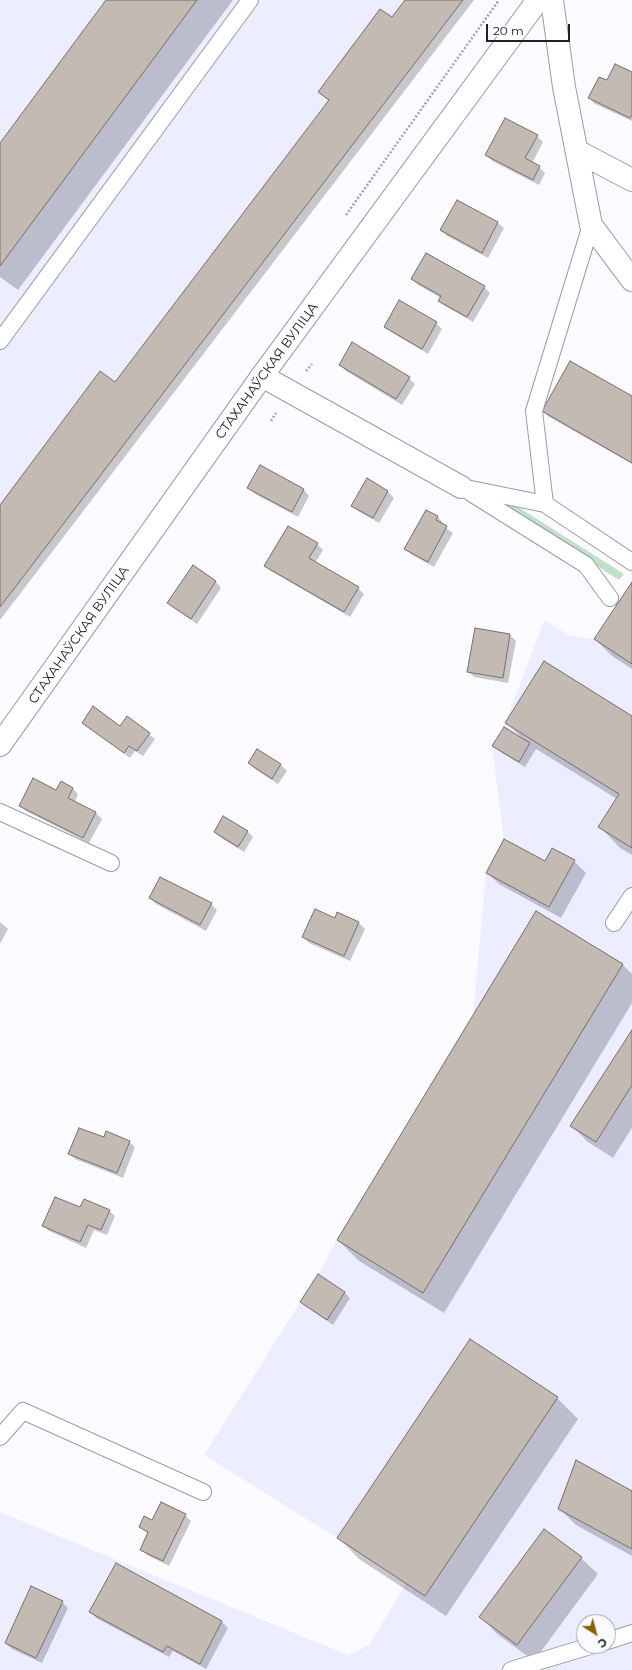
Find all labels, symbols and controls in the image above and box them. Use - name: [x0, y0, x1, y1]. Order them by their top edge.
- scale bar: [488, 16, 572, 42]
- text: 20 m: [493, 23, 524, 38]
- street label: СТАХАНАЎСКАЯ ВУЛІЦА: [212, 300, 322, 442]
- street label: СТАХАНАЎСКАЯ ВУЛІЦА: [25, 563, 133, 707]
- north arrow: [576, 1614, 616, 1654]
- text: С: [595, 1635, 610, 1651]

